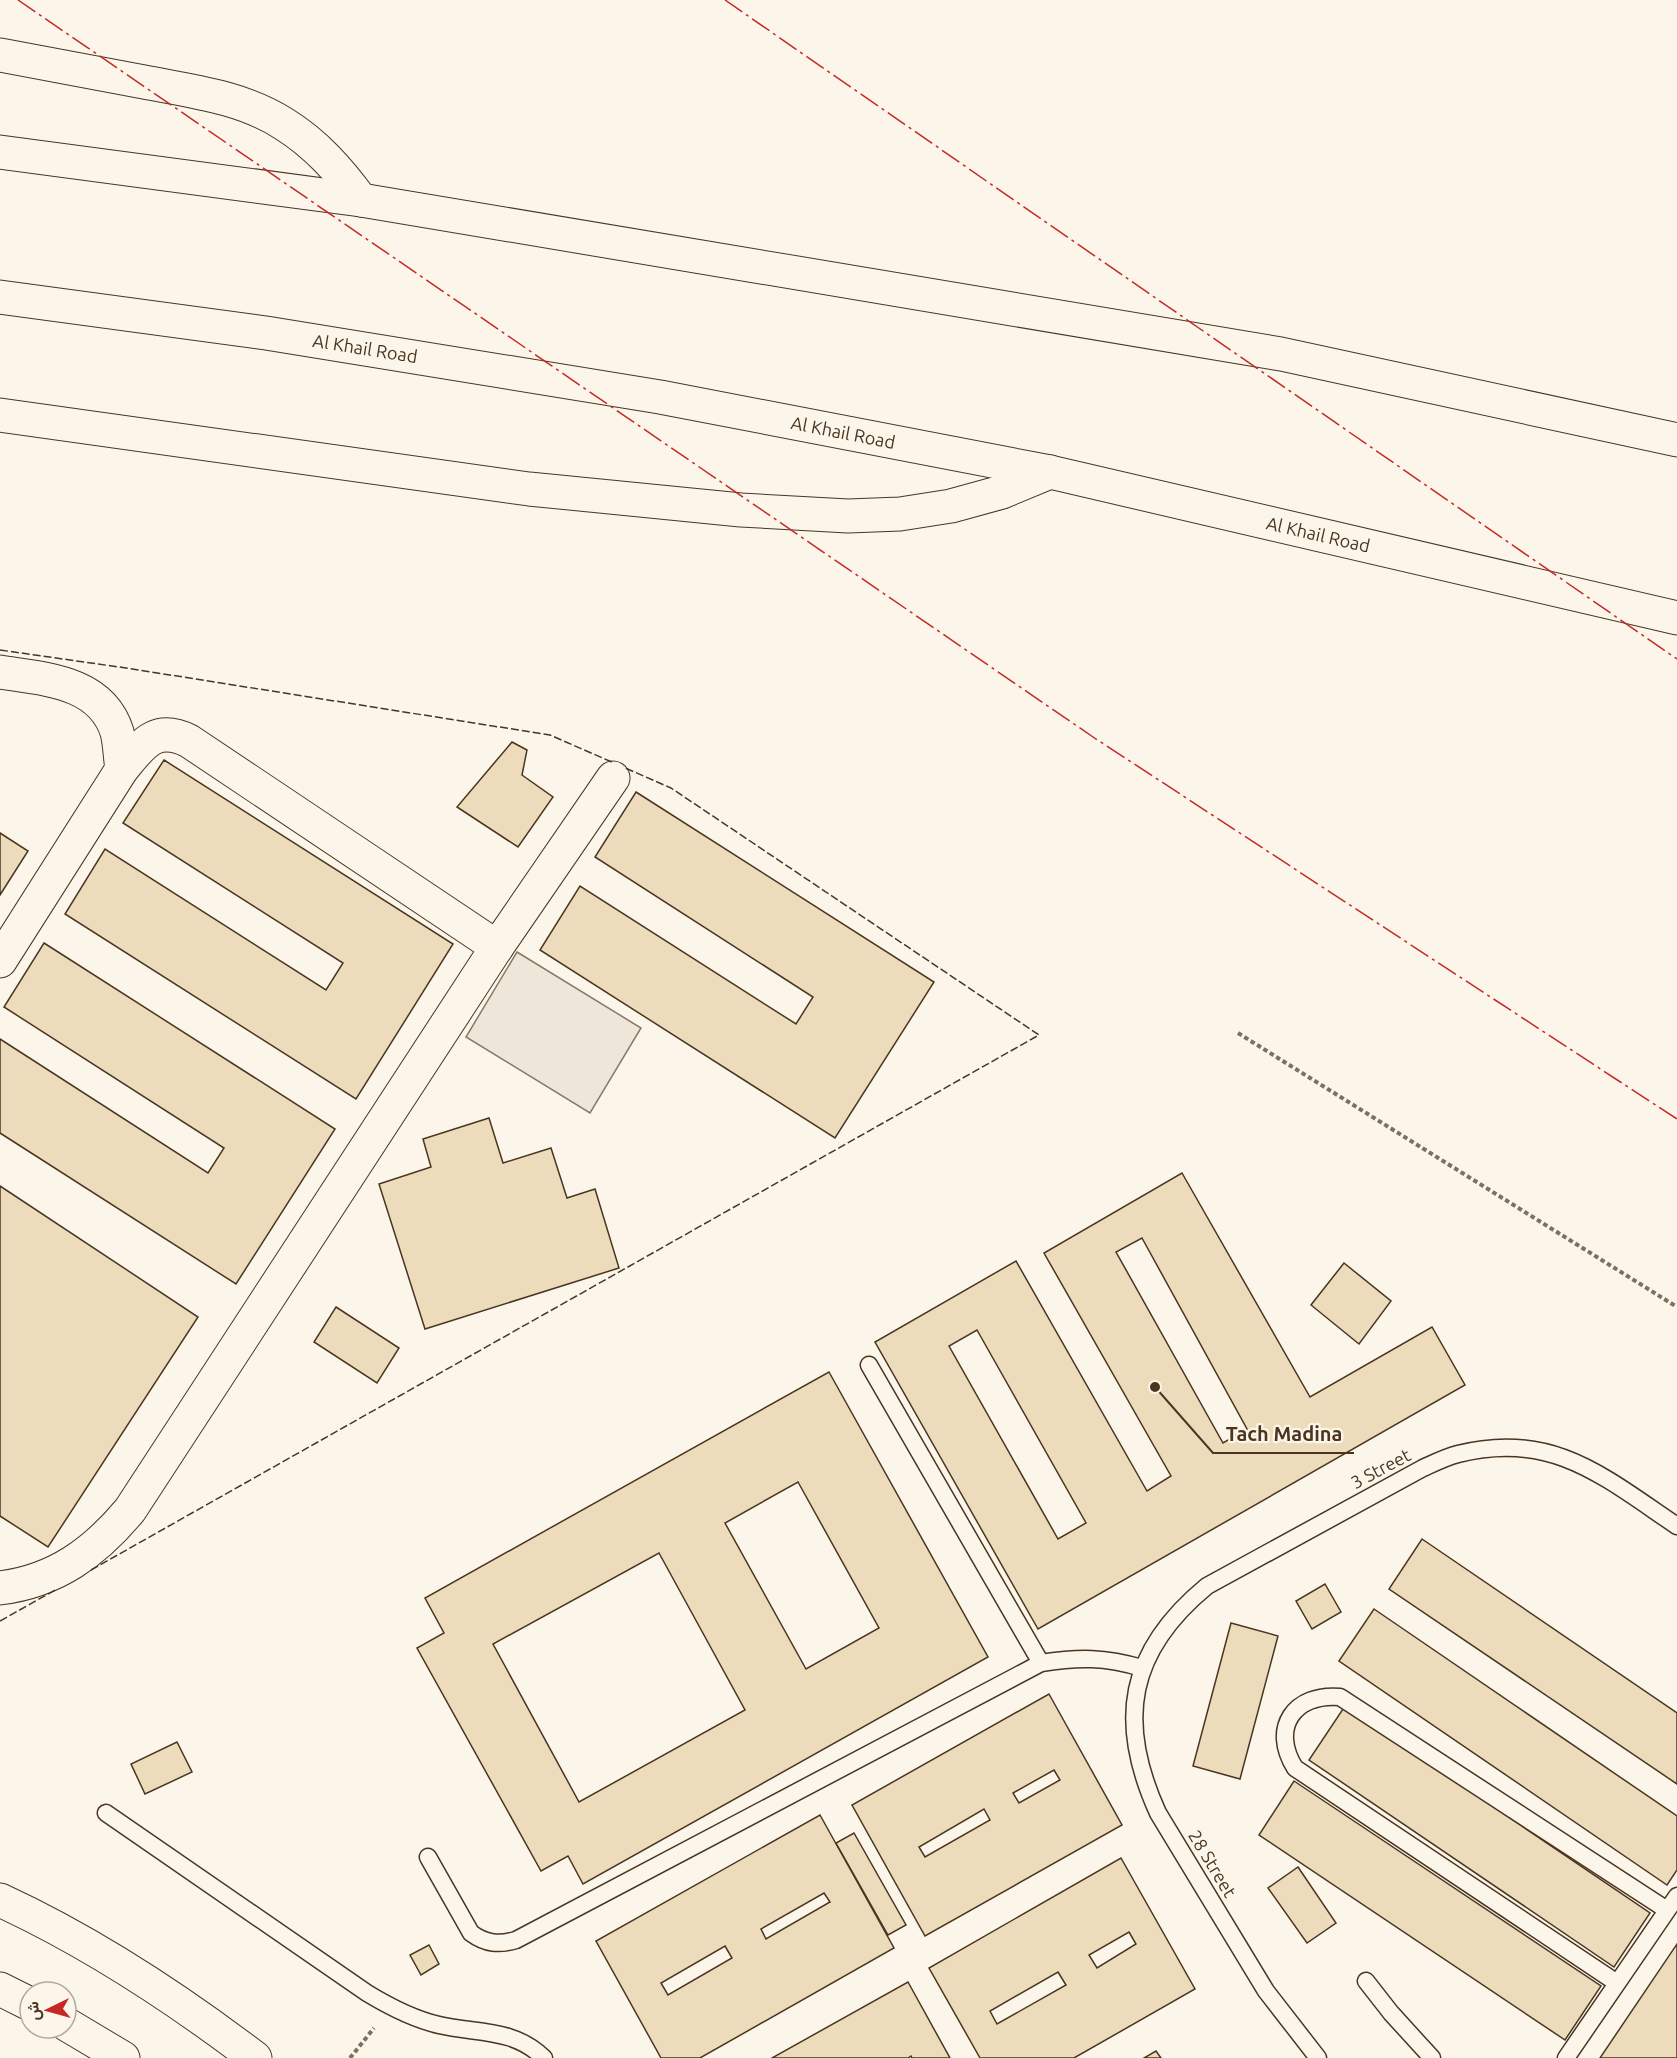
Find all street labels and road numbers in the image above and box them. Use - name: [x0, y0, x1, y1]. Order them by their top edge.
- street label: Al Khail Road: [311, 330, 419, 366]
- street label: Al Khail Road: [789, 412, 897, 452]
- street label: Al Khail Road: [1264, 512, 1372, 556]
- street label: 3 Street: [1347, 1444, 1414, 1492]
- street label: 28 Street: [1185, 1826, 1241, 1901]

